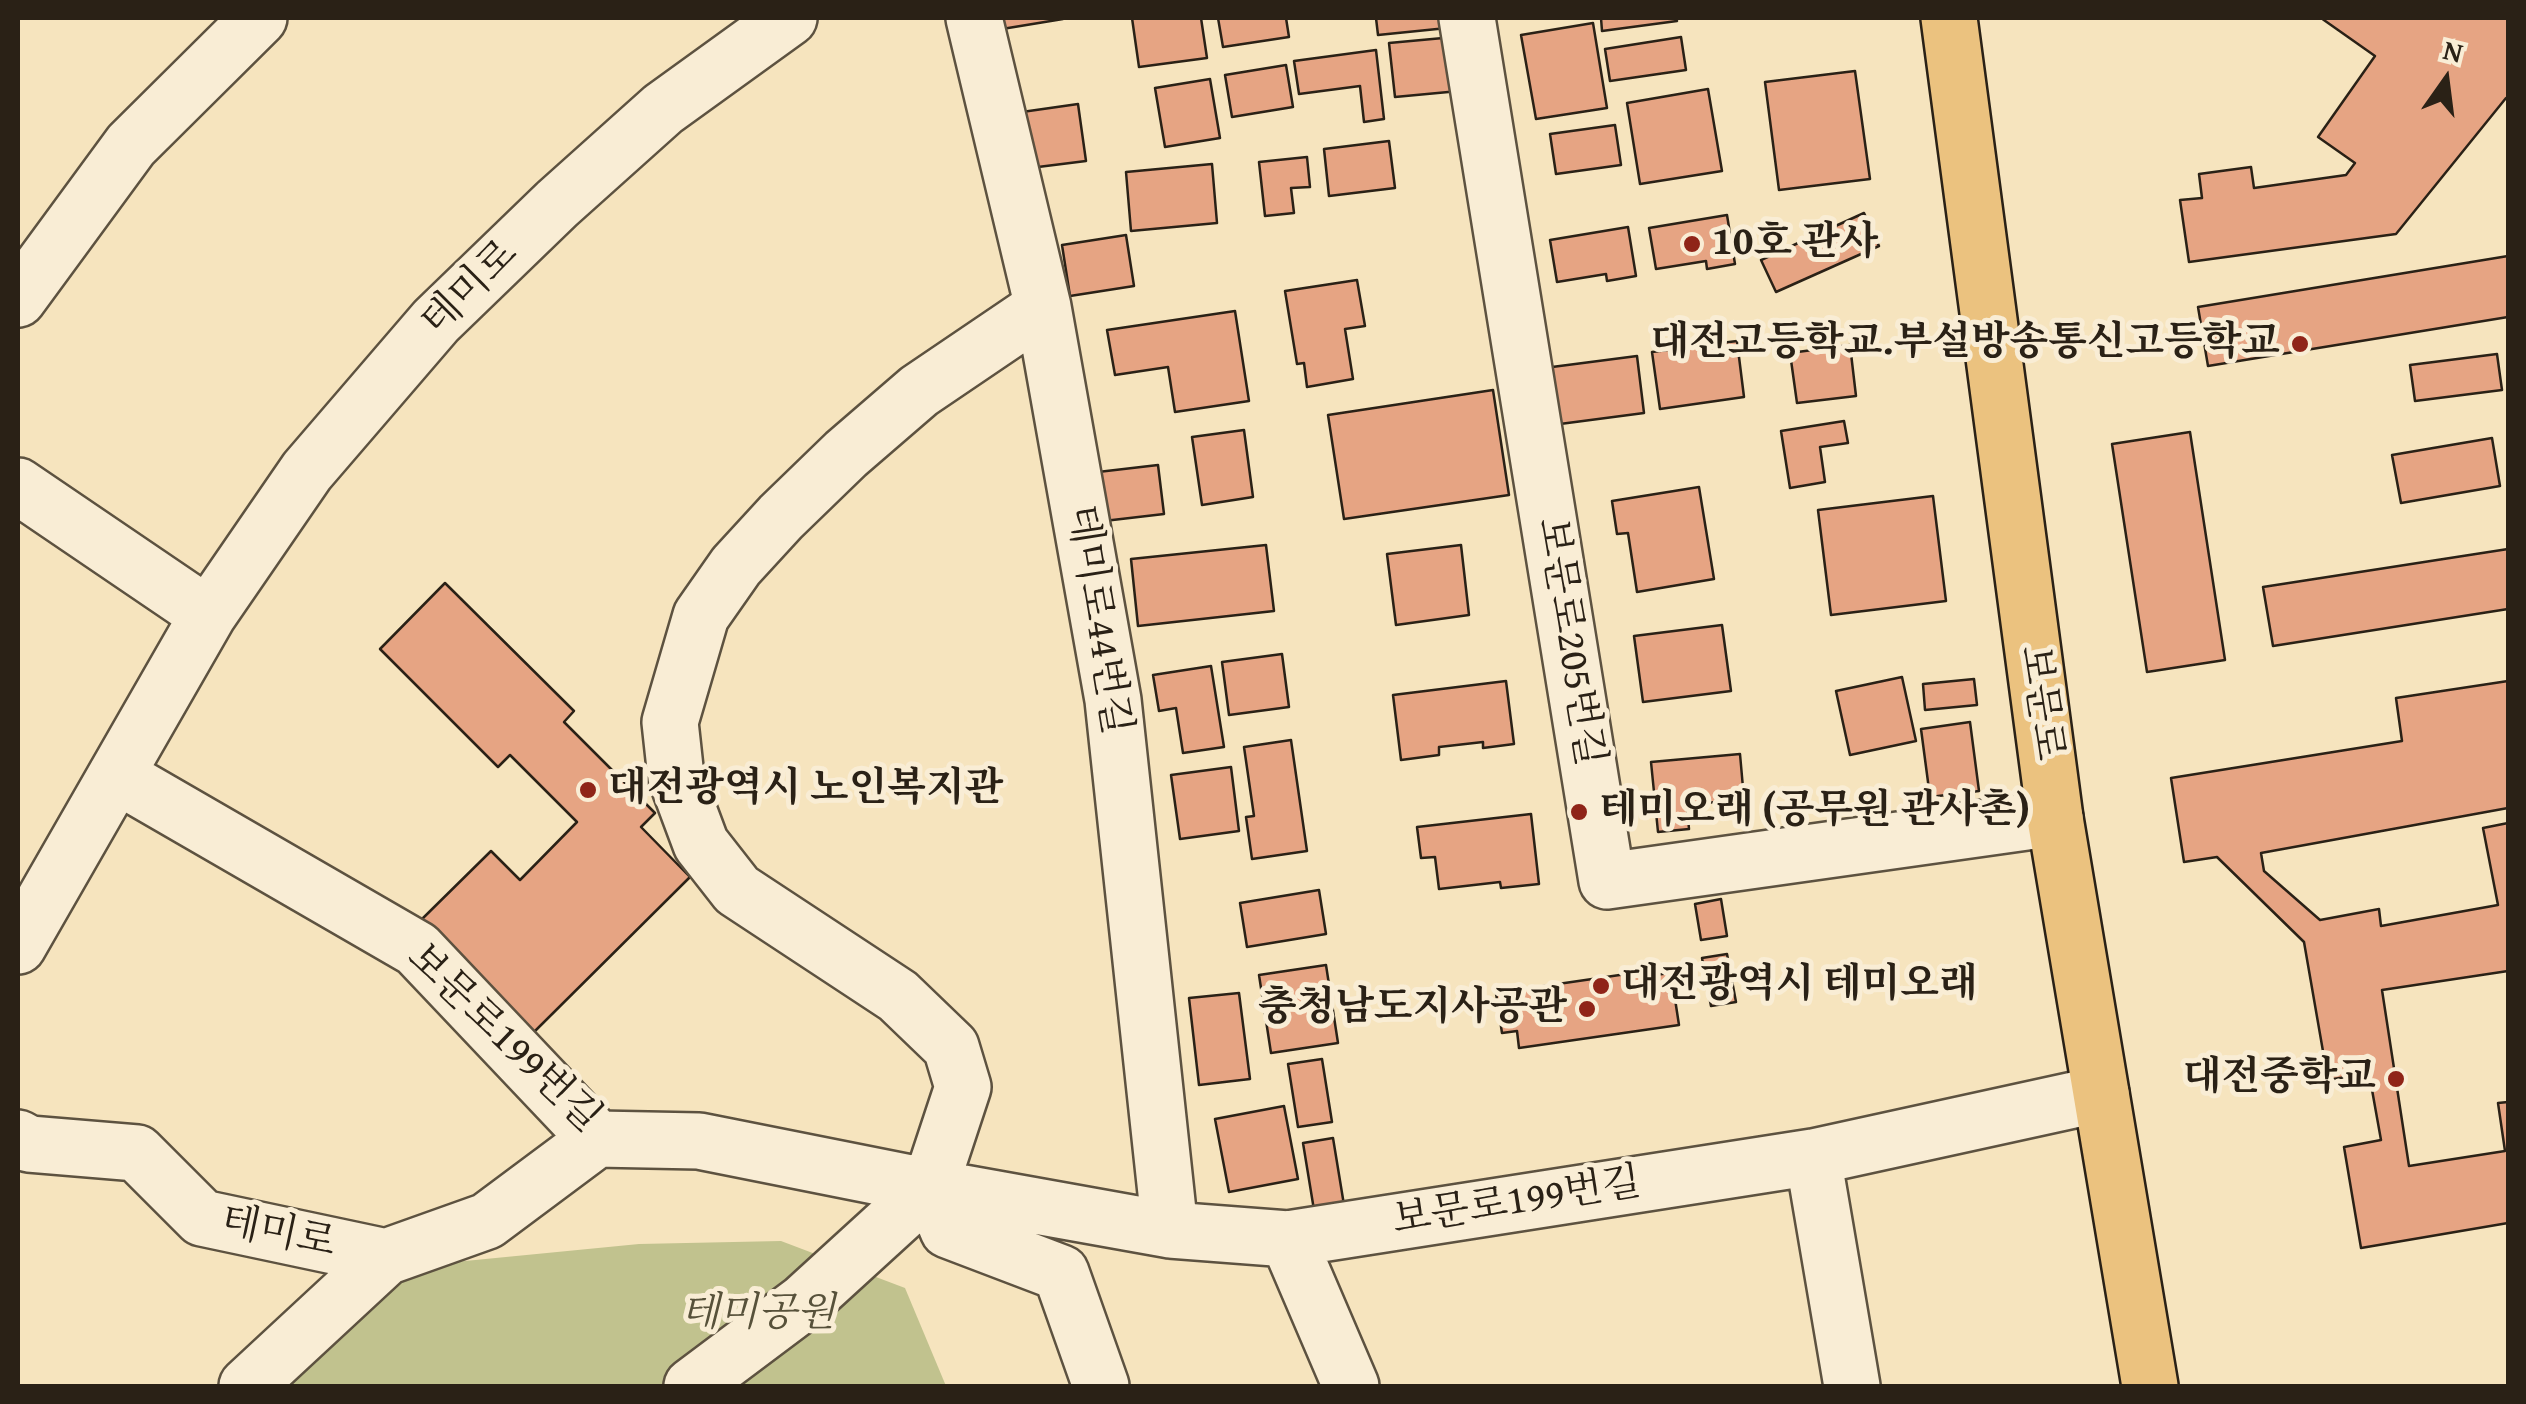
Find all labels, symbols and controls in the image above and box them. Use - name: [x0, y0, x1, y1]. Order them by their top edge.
- text: N: [2439, 28, 2467, 73]
- north arrow: [2396, 30, 2496, 130]
- place label: 10호 관사: [1712, 220, 1878, 268]
- street label: 테미로: [413, 231, 529, 347]
- marker: 10호 관사: [1681, 233, 1703, 255]
- place label: 대전고등학교.부설방송통신고등학교: [1650, 320, 2280, 368]
- marker: 대전고등학교.부설방송통신고등학교: [2289, 333, 2311, 355]
- street label: 테미로44번길: [1055, 502, 1139, 738]
- street label: 보문로205번길: [1526, 514, 1612, 770]
- street label: 보문로: [2008, 642, 2072, 764]
- place label: 대전광역시 노인복지관: [608, 766, 1003, 814]
- marker: 대전광역시 노인복지관: [577, 779, 599, 801]
- place label: 테미오래 (공무원 관사촌): [1599, 788, 2030, 836]
- marker: 테미오래 (공무원 관사촌): [1568, 801, 1590, 823]
- street label: 보문로199번길: [396, 935, 610, 1143]
- place label: 대전광역시 테미오래: [1621, 962, 1978, 1010]
- marker: 대전광역시 테미오래: [1590, 975, 1612, 997]
- place label: 충청남도지사공관: [1258, 985, 1567, 1033]
- marker: 충청남도지사공관: [1576, 998, 1598, 1020]
- place label: 대전중학교: [2183, 1055, 2376, 1103]
- marker: 대전중학교: [2385, 1068, 2407, 1090]
- street label: 보문로199번길: [1389, 1160, 1645, 1246]
- street label: 테미로: [216, 1198, 340, 1270]
- park label: 테미공원: [681, 1291, 835, 1339]

